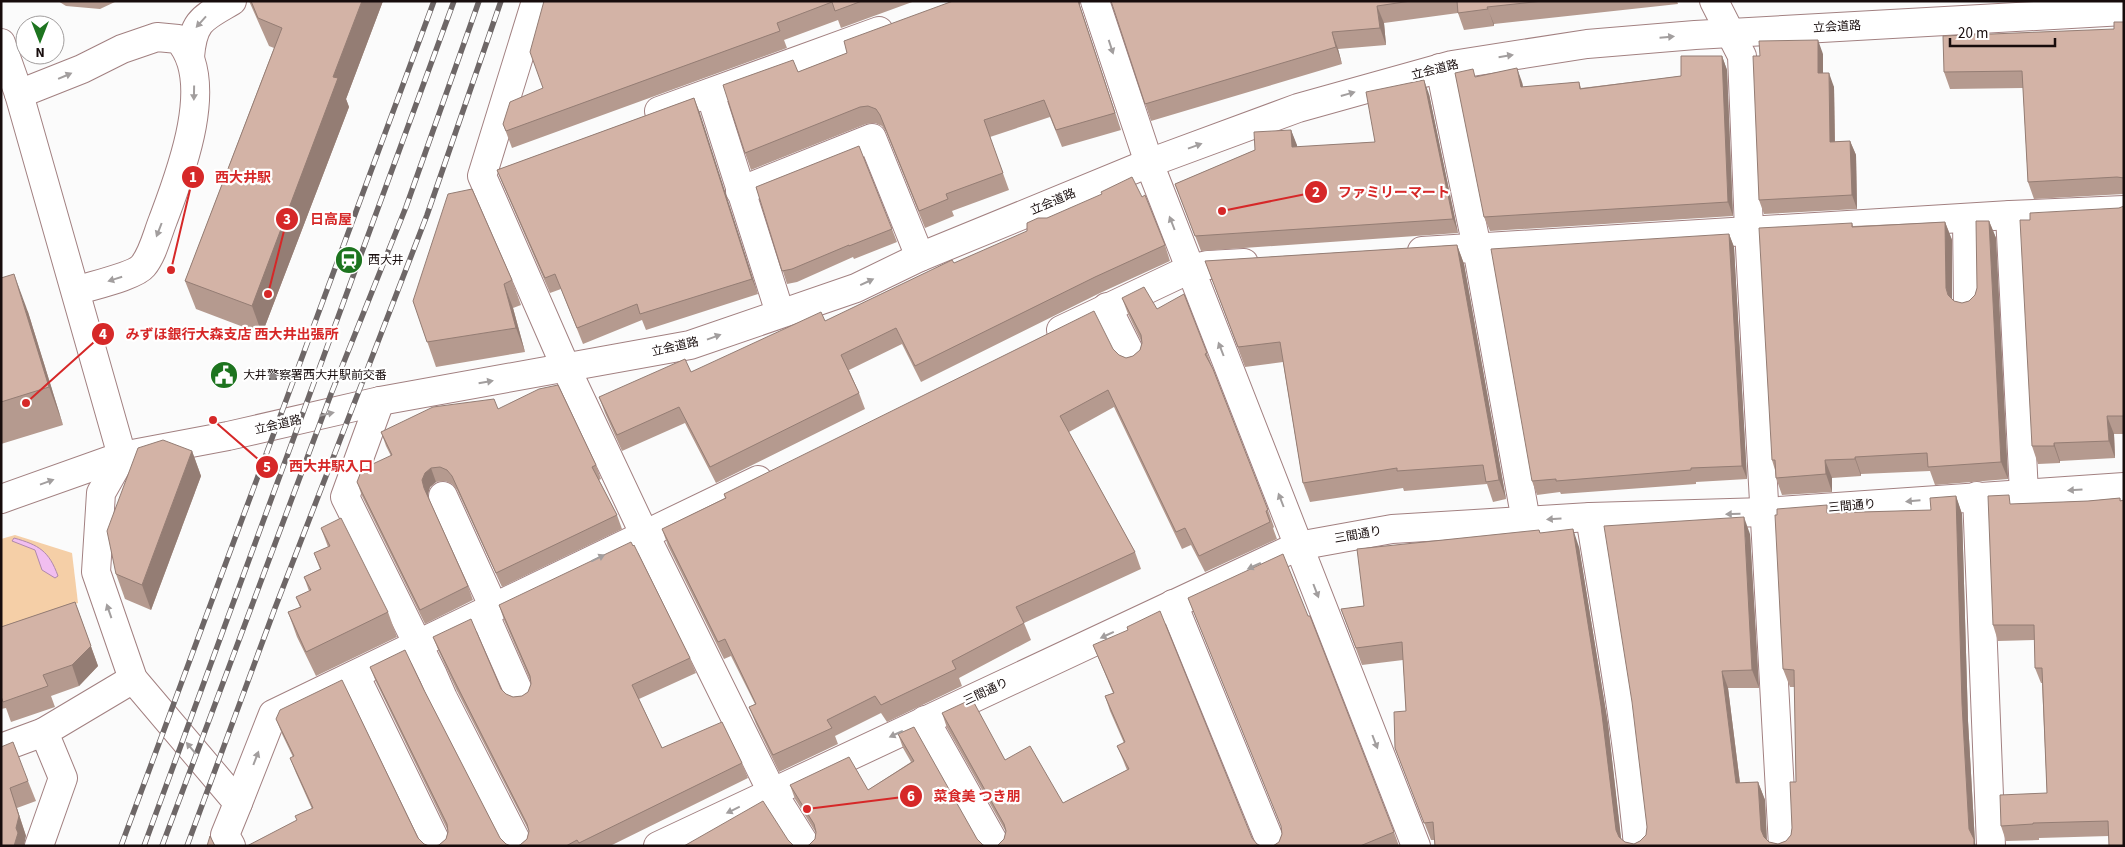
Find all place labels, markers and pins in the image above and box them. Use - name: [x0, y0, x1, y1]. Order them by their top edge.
- callout: 西大井駅: [180, 162, 281, 191]
- callout: ファミリーマート: [1303, 178, 1460, 207]
- callout: 日高屋: [275, 205, 362, 234]
- station icon: 西大井: [334, 245, 364, 275]
- place label: 西大井: [368, 252, 404, 269]
- callout: みずほ銀行大森支店 西大井出張所: [91, 319, 348, 348]
- public building icon: 大井警察署西大井駅前交番: [209, 360, 239, 390]
- place label: 大井警察署西大井駅前交番: [243, 367, 387, 384]
- callout: 西大井駅入口: [254, 452, 383, 481]
- callout: 菜食美 つき朋: [898, 781, 1030, 810]

